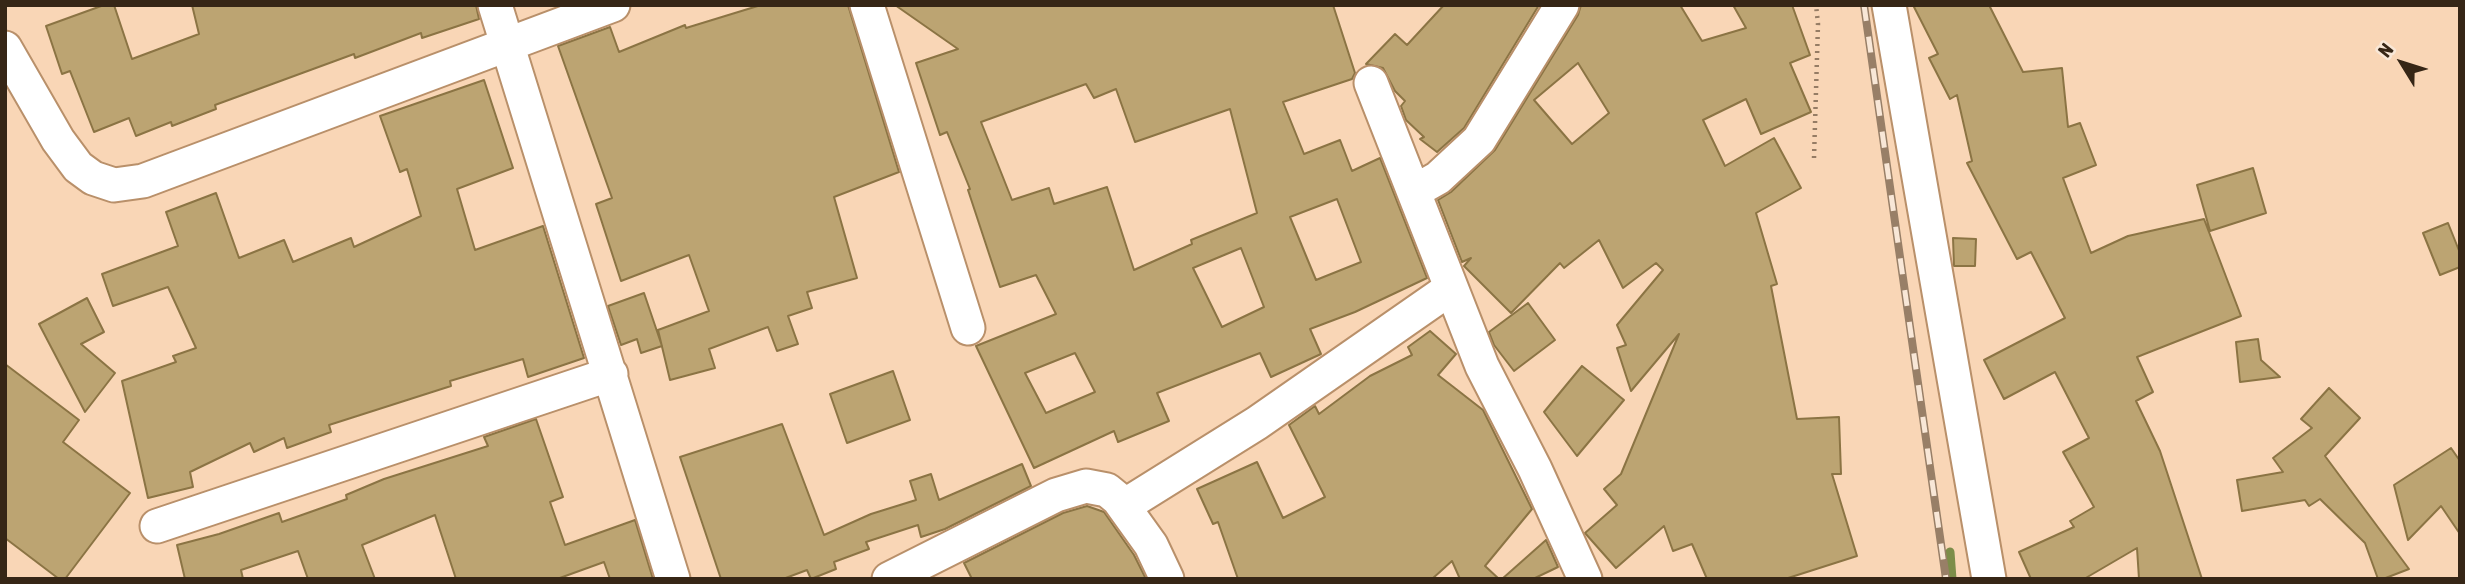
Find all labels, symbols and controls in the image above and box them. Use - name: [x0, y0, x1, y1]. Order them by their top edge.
- north arrow: [2367, 28, 2437, 98]
- text: N: [2373, 39, 2398, 61]

